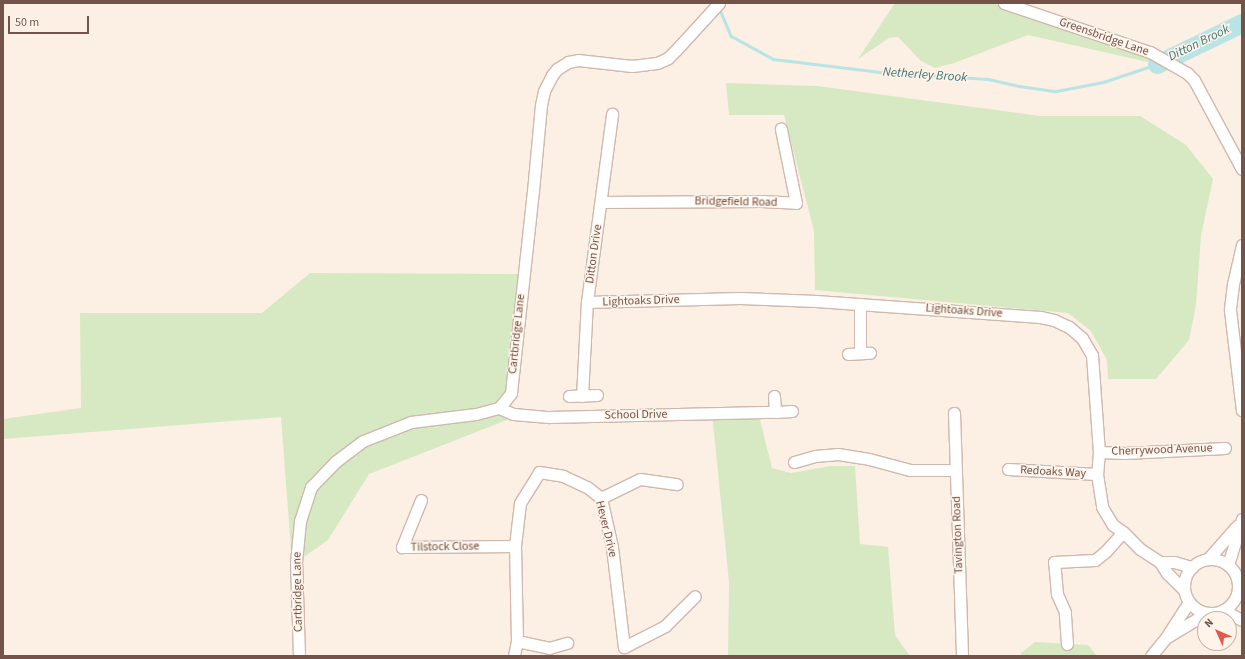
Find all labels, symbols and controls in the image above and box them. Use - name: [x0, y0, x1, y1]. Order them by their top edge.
- scale bar: [10, 8, 91, 34]
- text: 50 m: [15, 14, 39, 31]
- street label: Greensbridge Lane: [1057, 15, 1151, 59]
- water label: Ditton Brook: [1166, 21, 1232, 65]
- water label: Netherley Brook: [882, 64, 968, 86]
- street label: Bridgefield Road: [694, 194, 778, 210]
- street label: Ditton Drive: [583, 224, 605, 284]
- street label: Lightoaks Drive: [602, 292, 680, 310]
- street label: Cartbridge Lane: [506, 293, 528, 375]
- street label: Lightoaks Drive: [925, 301, 1003, 321]
- street label: School Drive: [604, 407, 668, 423]
- street label: Cherrywood Avenue: [1111, 441, 1213, 459]
- street label: Redoaks Way: [1020, 463, 1086, 481]
- street label: Tavington Road: [949, 496, 967, 574]
- street label: Hever Drive: [592, 499, 620, 559]
- street label: Tilstock Close: [410, 539, 480, 555]
- street label: Cartbridge Lane: [290, 552, 306, 632]
- north arrow: [1197, 611, 1237, 651]
- text: N: [1201, 615, 1217, 631]

